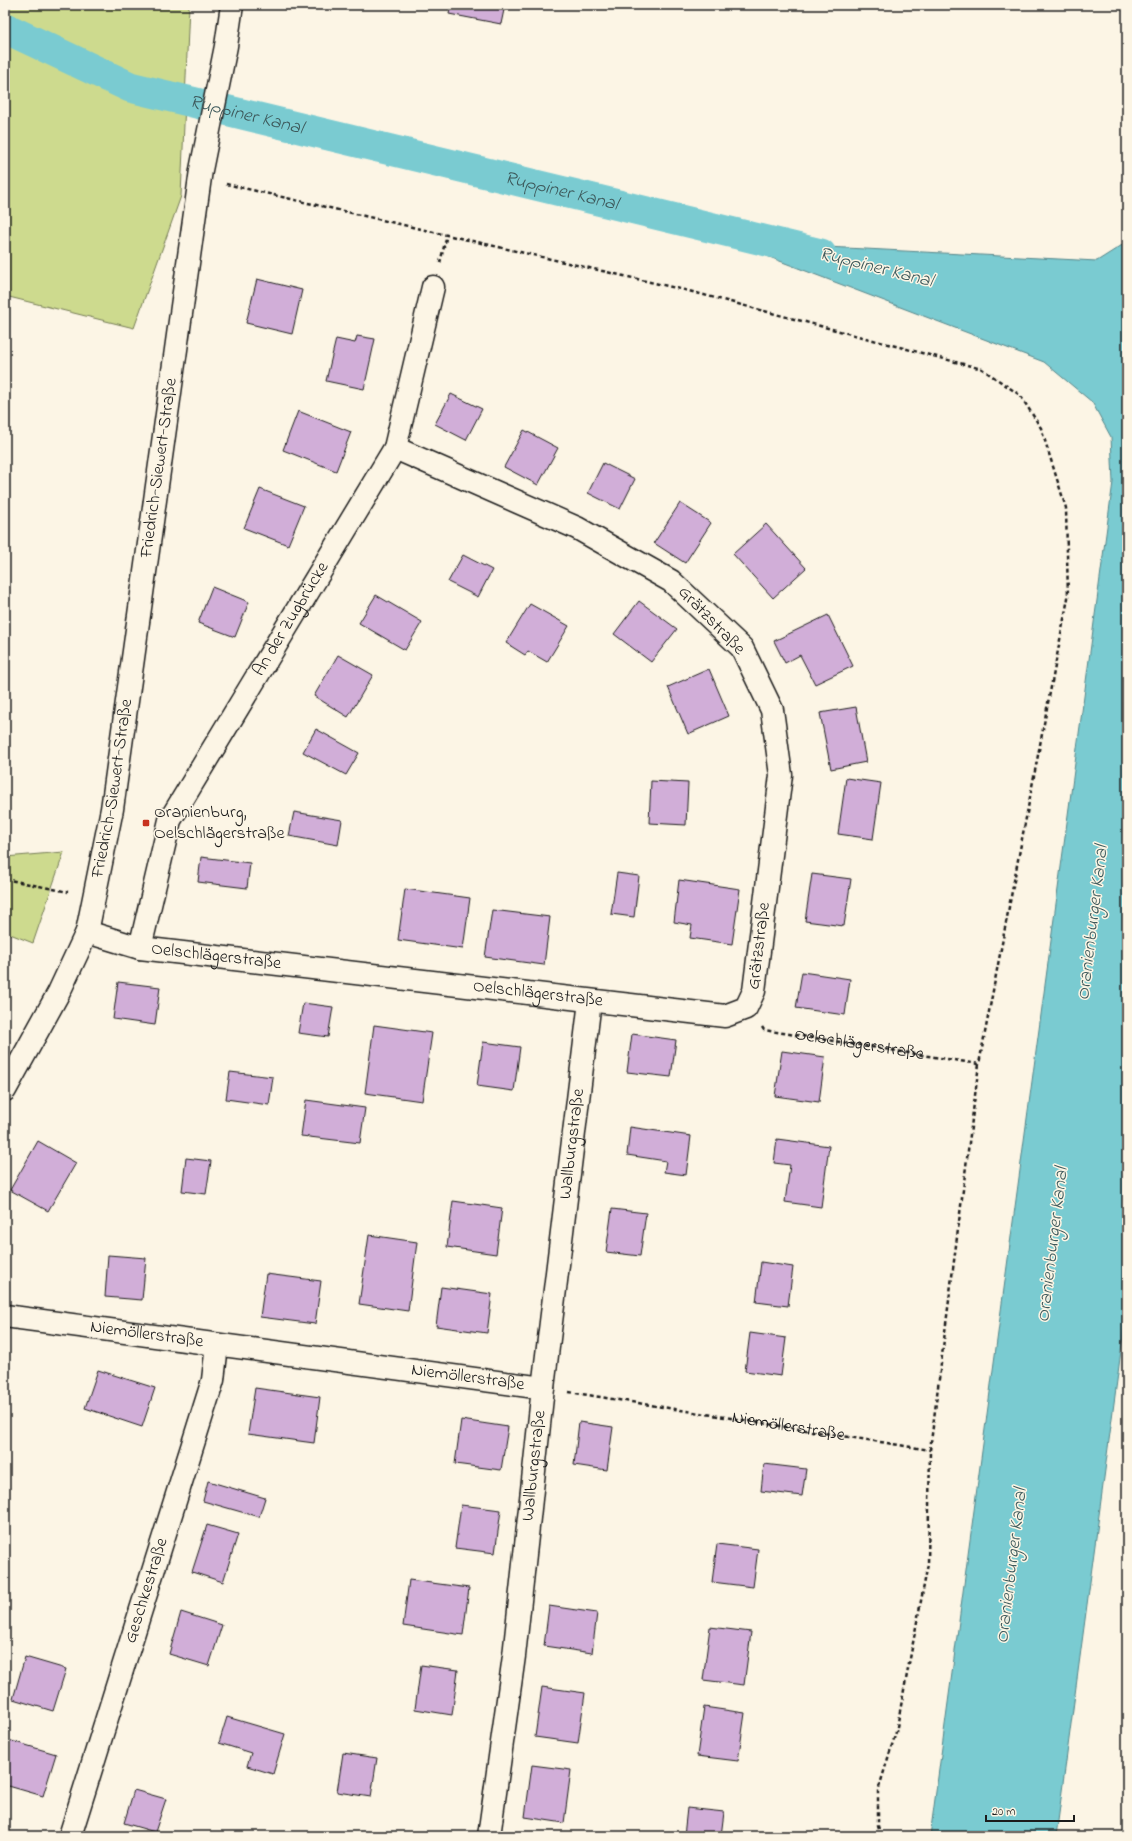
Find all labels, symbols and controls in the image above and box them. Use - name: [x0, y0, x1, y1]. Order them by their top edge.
- water label: Ruppiner Kanal: [187, 88, 309, 143]
- water label: Ruppiner Kanal: [502, 164, 624, 219]
- water label: Ruppiner Kanal: [816, 241, 938, 296]
- street label: Friedrich-Siewert-Straße: [134, 376, 185, 560]
- street label: An der Zugbrücke: [247, 556, 337, 682]
- street label: Grätzstraße: [671, 580, 751, 662]
- street label: Friedrich-Siewert-Straße: [85, 696, 140, 881]
- place label: Oranienburg, Oelschlägerstraße: [154, 800, 285, 848]
- marker: Oranienburg, Oelschlägerstraße: [141, 818, 151, 828]
- water label: Oranienburger Kanal: [1070, 841, 1117, 1002]
- street label: Grätzstraße: [741, 900, 778, 991]
- street label: Oelschlägerstraße: [150, 936, 283, 977]
- street label: Oelschlägerstraße: [472, 974, 605, 1015]
- street label: Oelschlägerstraße: [793, 1022, 927, 1068]
- street label: Wallburgstraße: [553, 1086, 592, 1201]
- water label: Oranienburger Kanal: [1030, 1163, 1077, 1324]
- street label: Niemöllerstraße: [88, 1315, 206, 1356]
- street label: Niemöllerstraße: [410, 1357, 527, 1399]
- street label: Niemöllerstraße: [730, 1405, 847, 1449]
- street label: Wallburgstraße: [516, 1408, 554, 1523]
- water label: Oranienburger Kanal: [989, 1484, 1036, 1645]
- street label: Geschkestraße: [118, 1534, 176, 1647]
- scale bar: [986, 1797, 1074, 1823]
- text: 20 m: [992, 1803, 1015, 1821]

